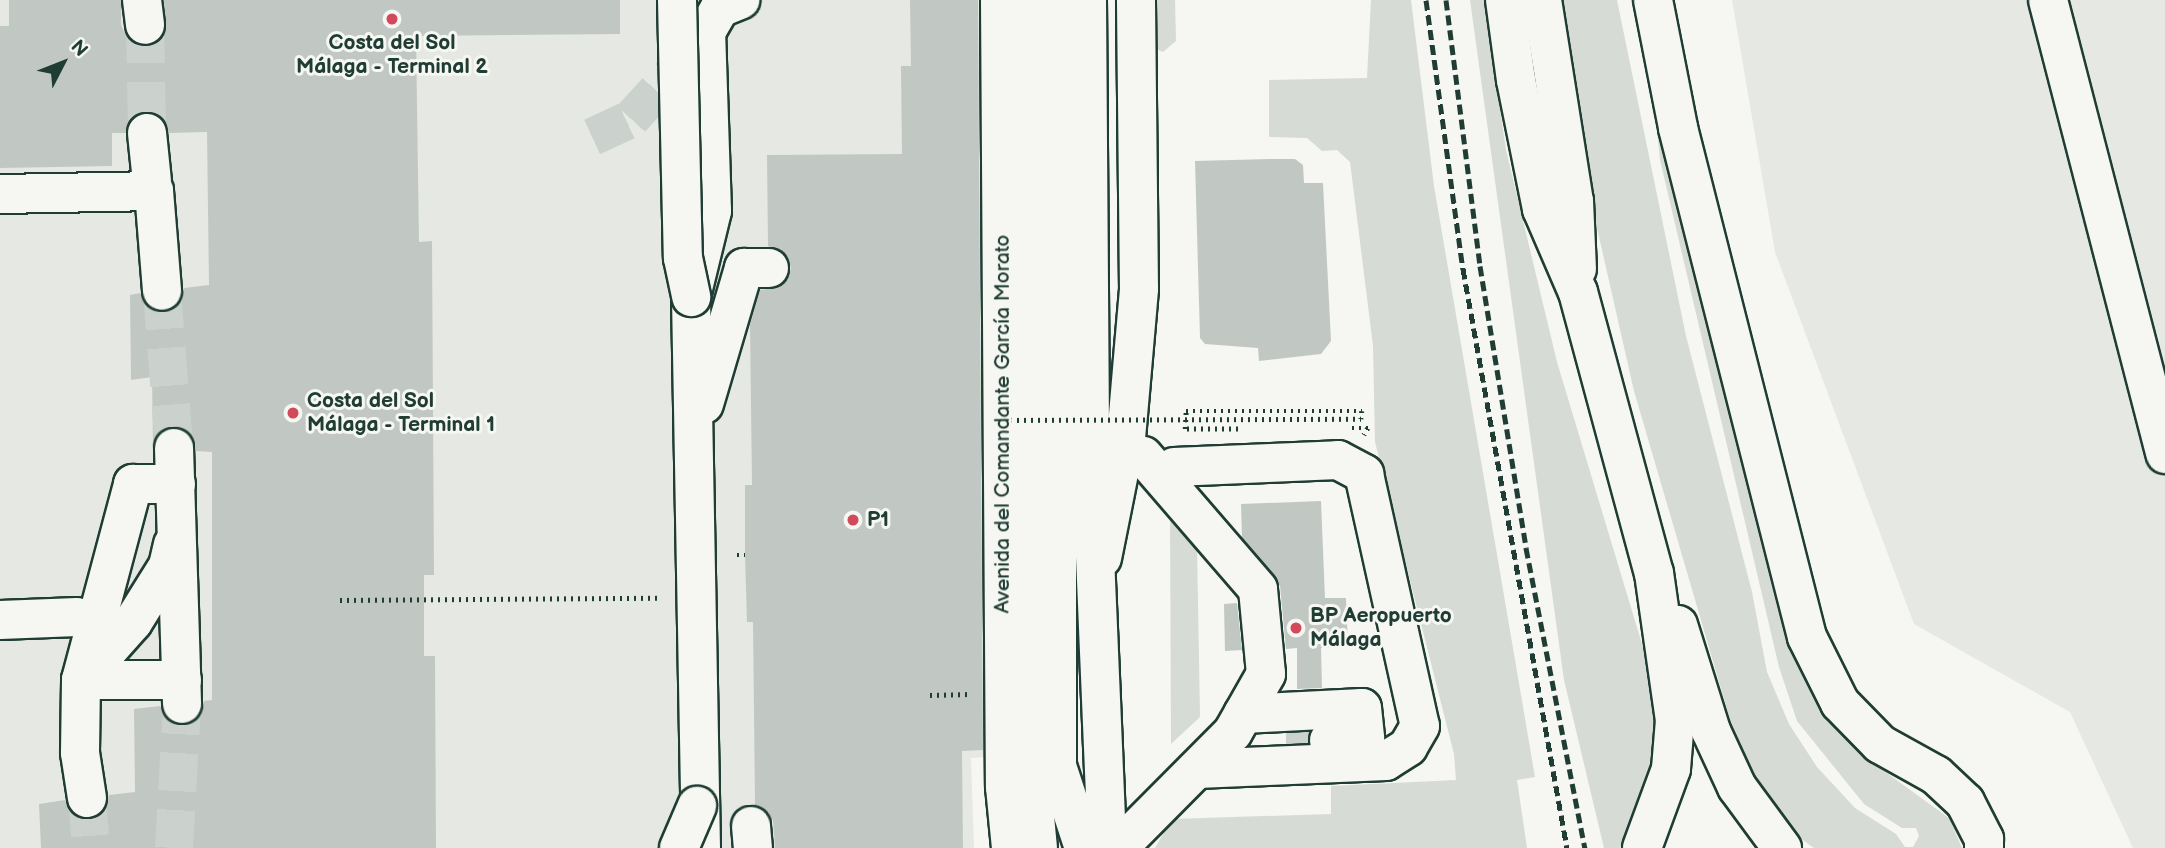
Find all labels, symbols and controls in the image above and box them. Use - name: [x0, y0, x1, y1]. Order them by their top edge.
- marker: Costa del Sol Málaga - Terminal 2: [384, 11, 400, 27]
- north arrow: [28, 28, 98, 98]
- place label: Costa del Sol Málaga - Terminal 2: [296, 30, 488, 80]
- text: N: [66, 36, 92, 62]
- street label: Avenida del Comandante García Morato: [990, 235, 1016, 613]
- place label: Costa del Sol Málaga - Terminal 1: [307, 388, 495, 438]
- marker: Costa del Sol Málaga - Terminal 1: [285, 405, 301, 421]
- place label: P1: [867, 507, 889, 533]
- marker: P1: [845, 512, 861, 528]
- place label: BP Aeropuerto Málaga: [1310, 603, 1452, 653]
- marker: BP Aeropuerto Málaga: [1288, 620, 1304, 636]

